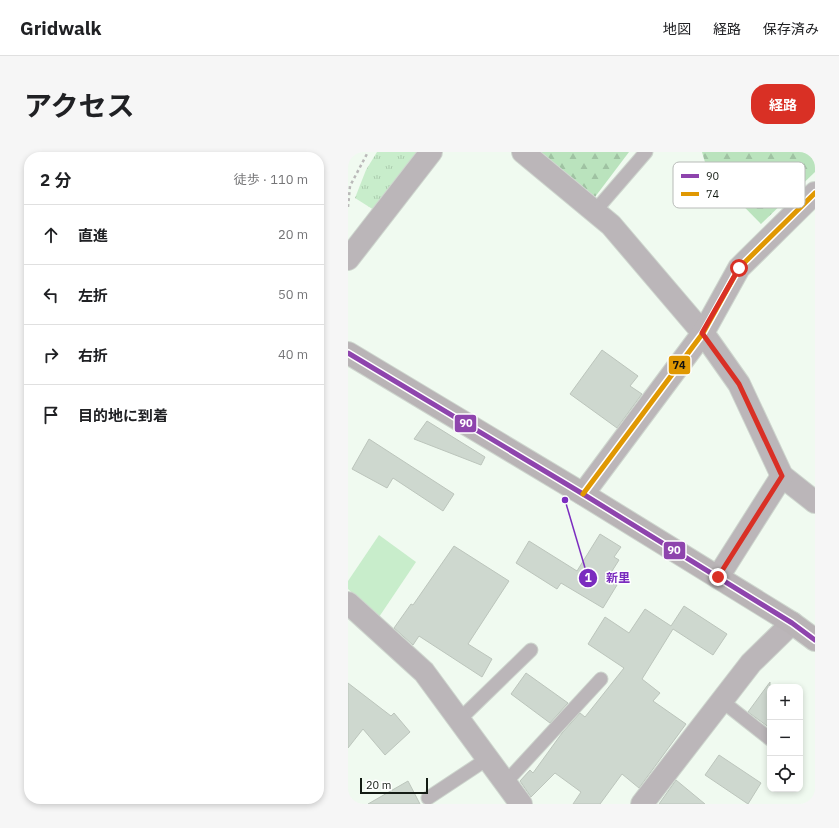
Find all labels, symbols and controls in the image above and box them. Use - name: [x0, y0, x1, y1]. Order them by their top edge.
- text: Gridwalk: [20, 16, 102, 40]
- text: 地図: [663, 20, 691, 38]
- text: 経路: [713, 20, 741, 38]
- text: 保存済み: [763, 20, 819, 38]
- button: 経路: [751, 84, 815, 124]
- text: アクセス: [24, 87, 135, 124]
- legend: [673, 162, 805, 208]
- text: 2 分: [40, 169, 71, 191]
- text: 90: [706, 169, 719, 183]
- text: 徒歩 · 110 m: [234, 171, 308, 188]
- text: 74: [706, 187, 720, 201]
- icon: ahead: [40, 224, 62, 246]
- text: 直進: [78, 226, 108, 245]
- text: 20 m: [278, 226, 308, 243]
- route start: [730, 259, 748, 277]
- icon: left: [40, 284, 62, 306]
- text: 左折: [78, 286, 108, 305]
- text: 50 m: [278, 286, 308, 303]
- icon: right: [40, 344, 62, 366]
- text: 右折: [78, 346, 108, 365]
- text: 40 m: [278, 346, 308, 363]
- line badge: 74: [668, 355, 691, 375]
- text: 74: [672, 358, 686, 372]
- icon: arrive: [40, 404, 62, 426]
- text: 目的地に到着: [78, 406, 168, 425]
- line badge: 90: [454, 414, 477, 433]
- text: 90: [459, 416, 473, 430]
- line badge: 90: [663, 541, 686, 560]
- text: 90: [667, 543, 681, 557]
- callout: 新里: [578, 566, 638, 590]
- route end: [709, 568, 727, 586]
- text: 1: [584, 570, 592, 585]
- text: 新里: [606, 570, 630, 585]
- map controls: [767, 684, 803, 792]
- button: +: [767, 684, 803, 720]
- button: −: [767, 720, 803, 756]
- button: locate: [767, 756, 803, 792]
- scale bar: [360, 776, 428, 795]
- text: 20 m: [366, 778, 391, 792]

